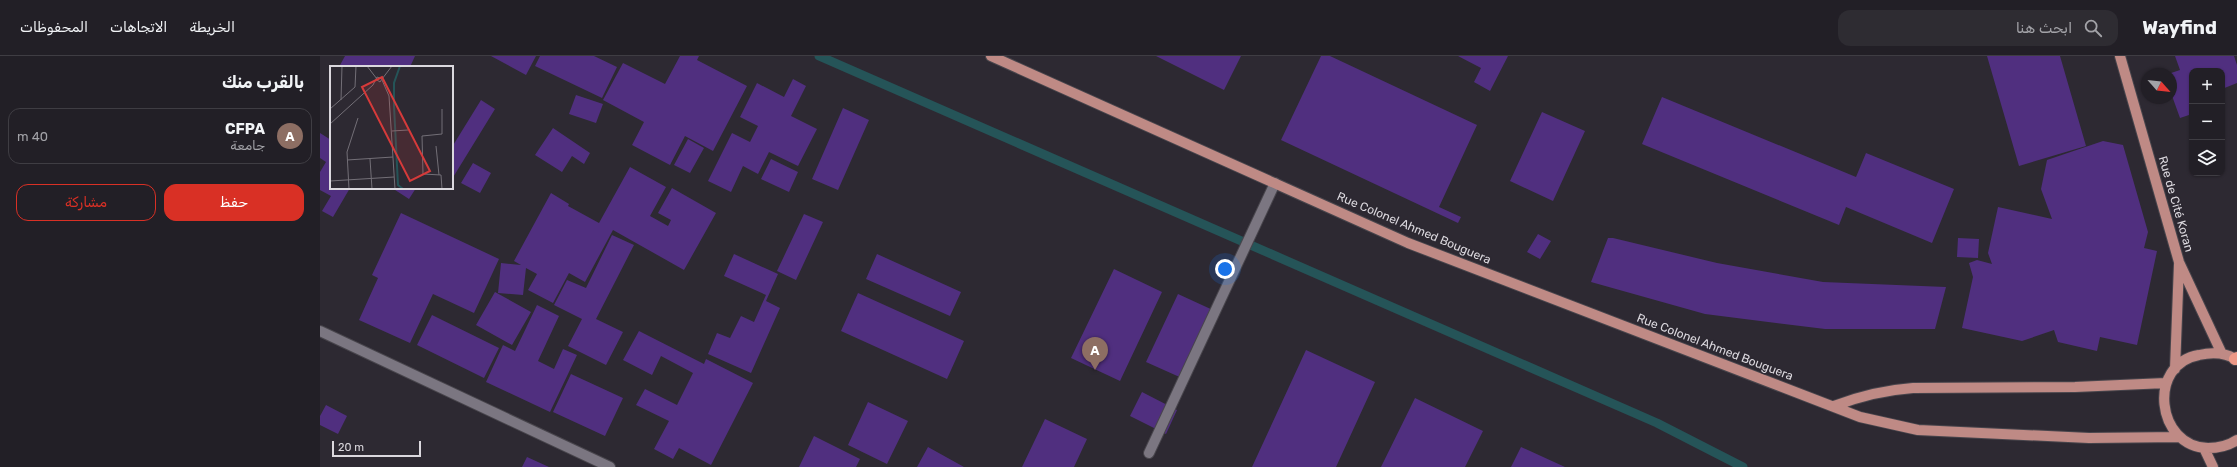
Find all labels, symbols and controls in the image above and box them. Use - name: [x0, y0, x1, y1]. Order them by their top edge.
- search box: [1838, 10, 2118, 46]
- text: Wayfind: [2142, 16, 2217, 39]
- icon: search: [2082, 17, 2104, 39]
- text: المحفوظات: [20, 19, 88, 36]
- text: الاتجاهات: [110, 19, 167, 36]
- text: الخريطة: [189, 19, 235, 36]
- text: ابحث هنا: [2016, 19, 2072, 37]
- inset map: [330, 66, 453, 189]
- north arrow: [2141, 68, 2177, 104]
- map controls: [2189, 68, 2225, 176]
- button: +: [2189, 68, 2225, 104]
- text: بالقرب منك: [222, 72, 304, 92]
- button: −: [2189, 104, 2225, 140]
- text: CFPA: [225, 120, 265, 138]
- text: 40 m: [17, 129, 48, 144]
- text: A: [285, 129, 295, 144]
- text: جامعة: [230, 138, 265, 153]
- button: layers: [2189, 140, 2225, 176]
- street label: Rue de Cité Koran: [2156, 155, 2196, 253]
- button: مشاركة: [16, 184, 156, 221]
- button: حفظ: [164, 184, 304, 221]
- street label: Rue Colonel Ahmed Bouguera: [1335, 189, 1493, 267]
- your location: [1215, 259, 1235, 279]
- street label: Rue Colonel Ahmed Bouguera: [1635, 311, 1795, 383]
- pin: A: [1082, 337, 1108, 370]
- scale bar: [332, 439, 421, 458]
- text: 20 m: [338, 441, 364, 454]

